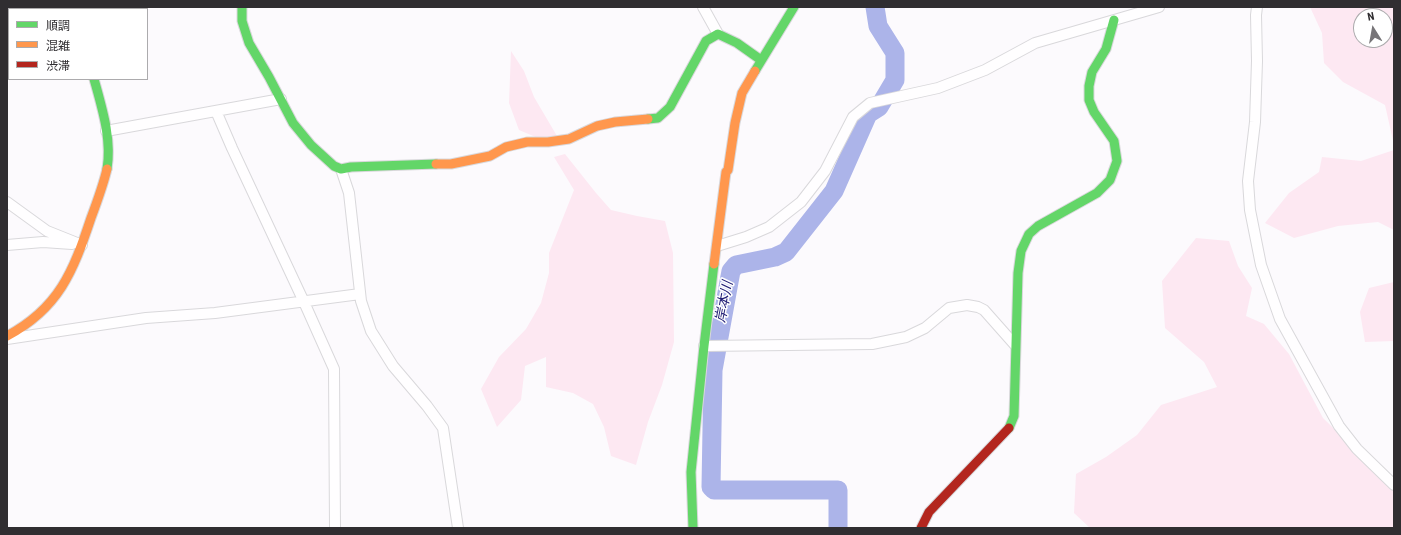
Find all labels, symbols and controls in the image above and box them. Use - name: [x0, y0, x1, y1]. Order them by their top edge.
- legend: [8, 8, 148, 80]
- north arrow: [1353, 8, 1393, 48]
- text: N: [1366, 10, 1375, 24]
- text: 順調: [46, 19, 70, 33]
- text: 混雑: [46, 39, 70, 53]
- text: 渋滞: [46, 59, 70, 73]
- water label: 岸本川: [713, 280, 737, 324]

